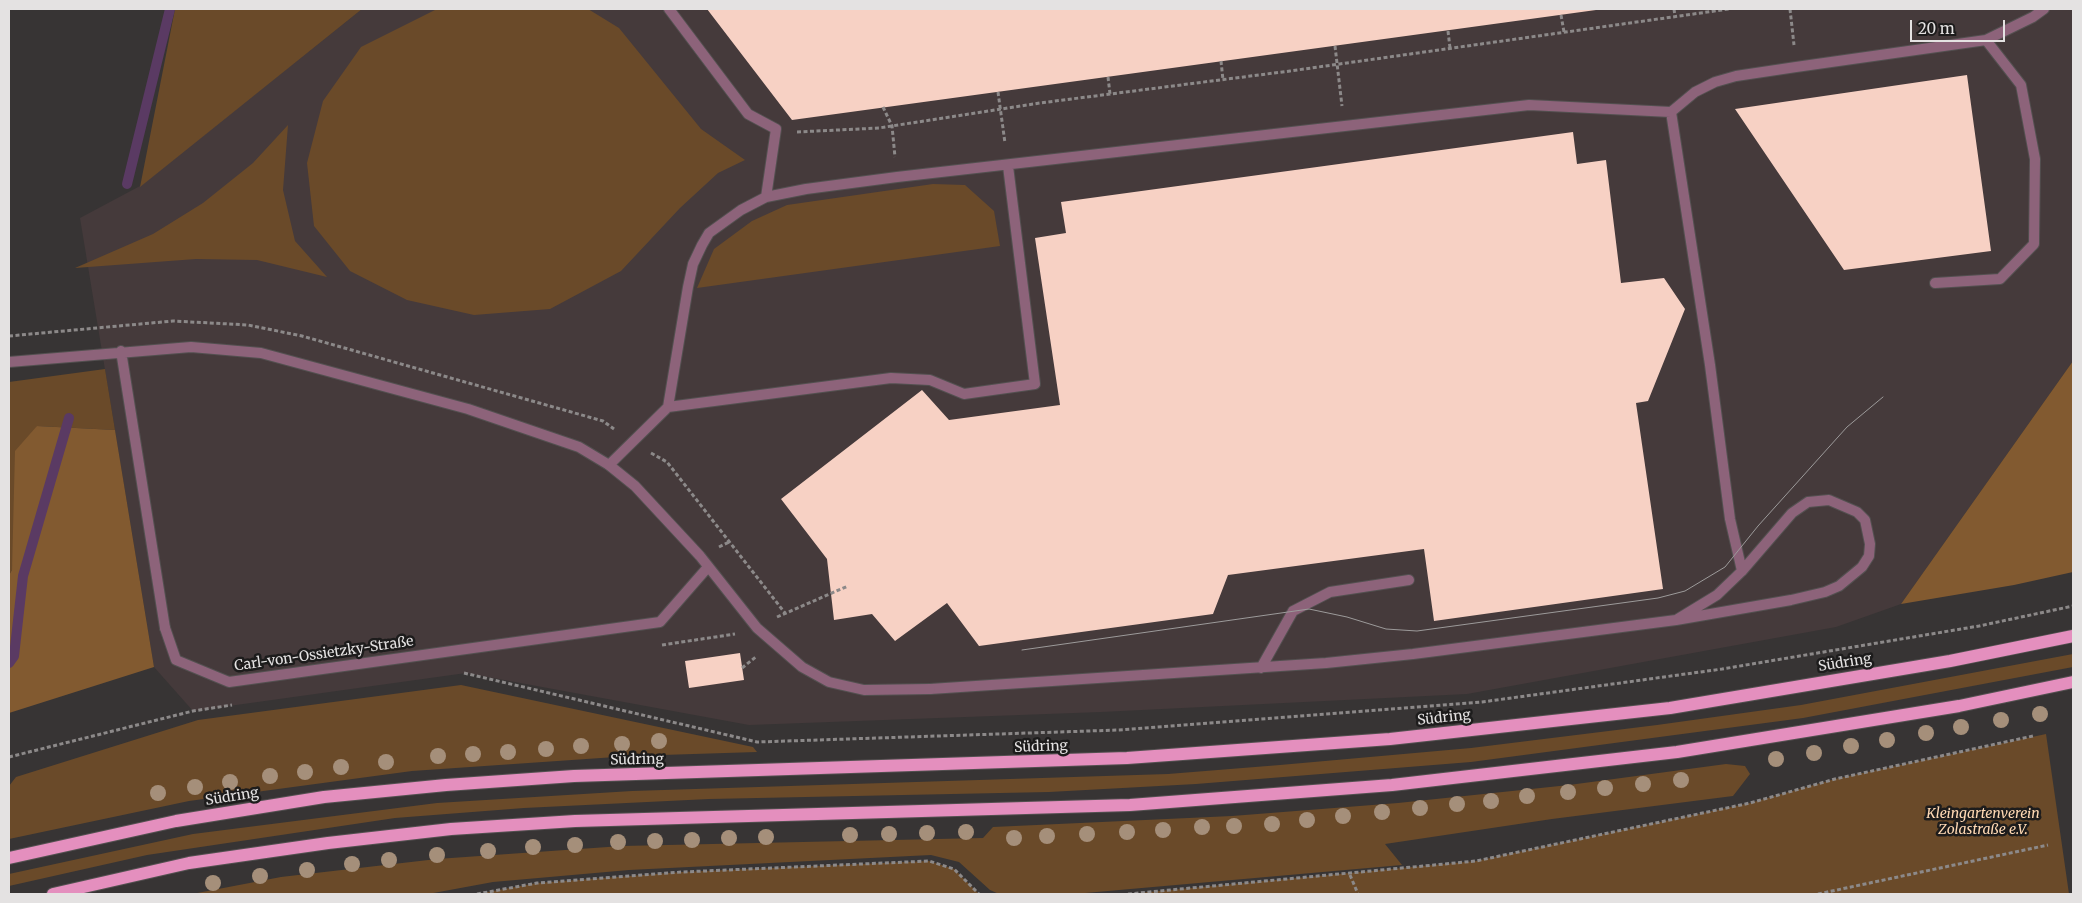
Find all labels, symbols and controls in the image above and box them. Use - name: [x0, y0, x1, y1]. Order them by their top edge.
- scale bar: [1912, 10, 2007, 42]
- text: 20 m: [1918, 19, 1955, 38]
- street label: Carl-von-Ossietzky-Straße: [233, 633, 415, 675]
- street label: Südring: [1817, 650, 1873, 676]
- street label: Südring: [1416, 707, 1472, 729]
- street label: Südring: [1014, 738, 1068, 756]
- street label: Südring: [610, 751, 664, 769]
- street label: Südring: [204, 784, 260, 810]
- park label: Kleingartenverein Zolastraße e.V.: [1926, 806, 2040, 839]

